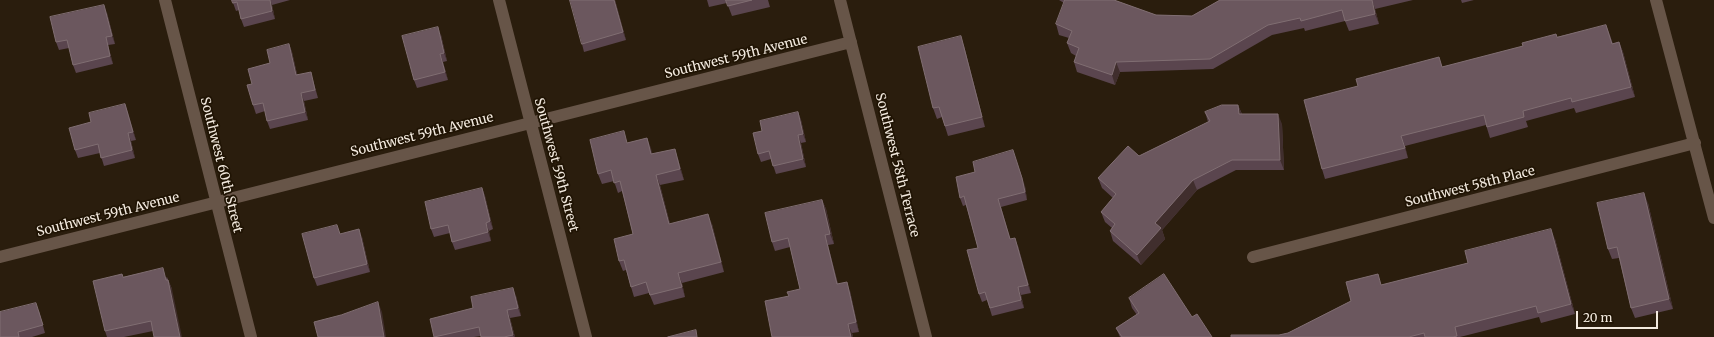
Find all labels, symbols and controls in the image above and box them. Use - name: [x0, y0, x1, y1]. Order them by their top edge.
- street label: Southwest 59th Avenue: [663, 32, 809, 82]
- street label: Southwest 58th Terrace: [872, 91, 922, 239]
- street label: Southwest 60th Street: [197, 96, 245, 234]
- street label: Southwest 59th Street: [531, 96, 581, 234]
- street label: Southwest 59th Avenue: [349, 110, 495, 160]
- street label: Southwest 58th Place: [1403, 163, 1537, 211]
- street label: Southwest 59th Avenue: [35, 190, 181, 240]
- scale bar: [1578, 303, 1660, 329]
- text: 20 m: [1583, 310, 1612, 325]

